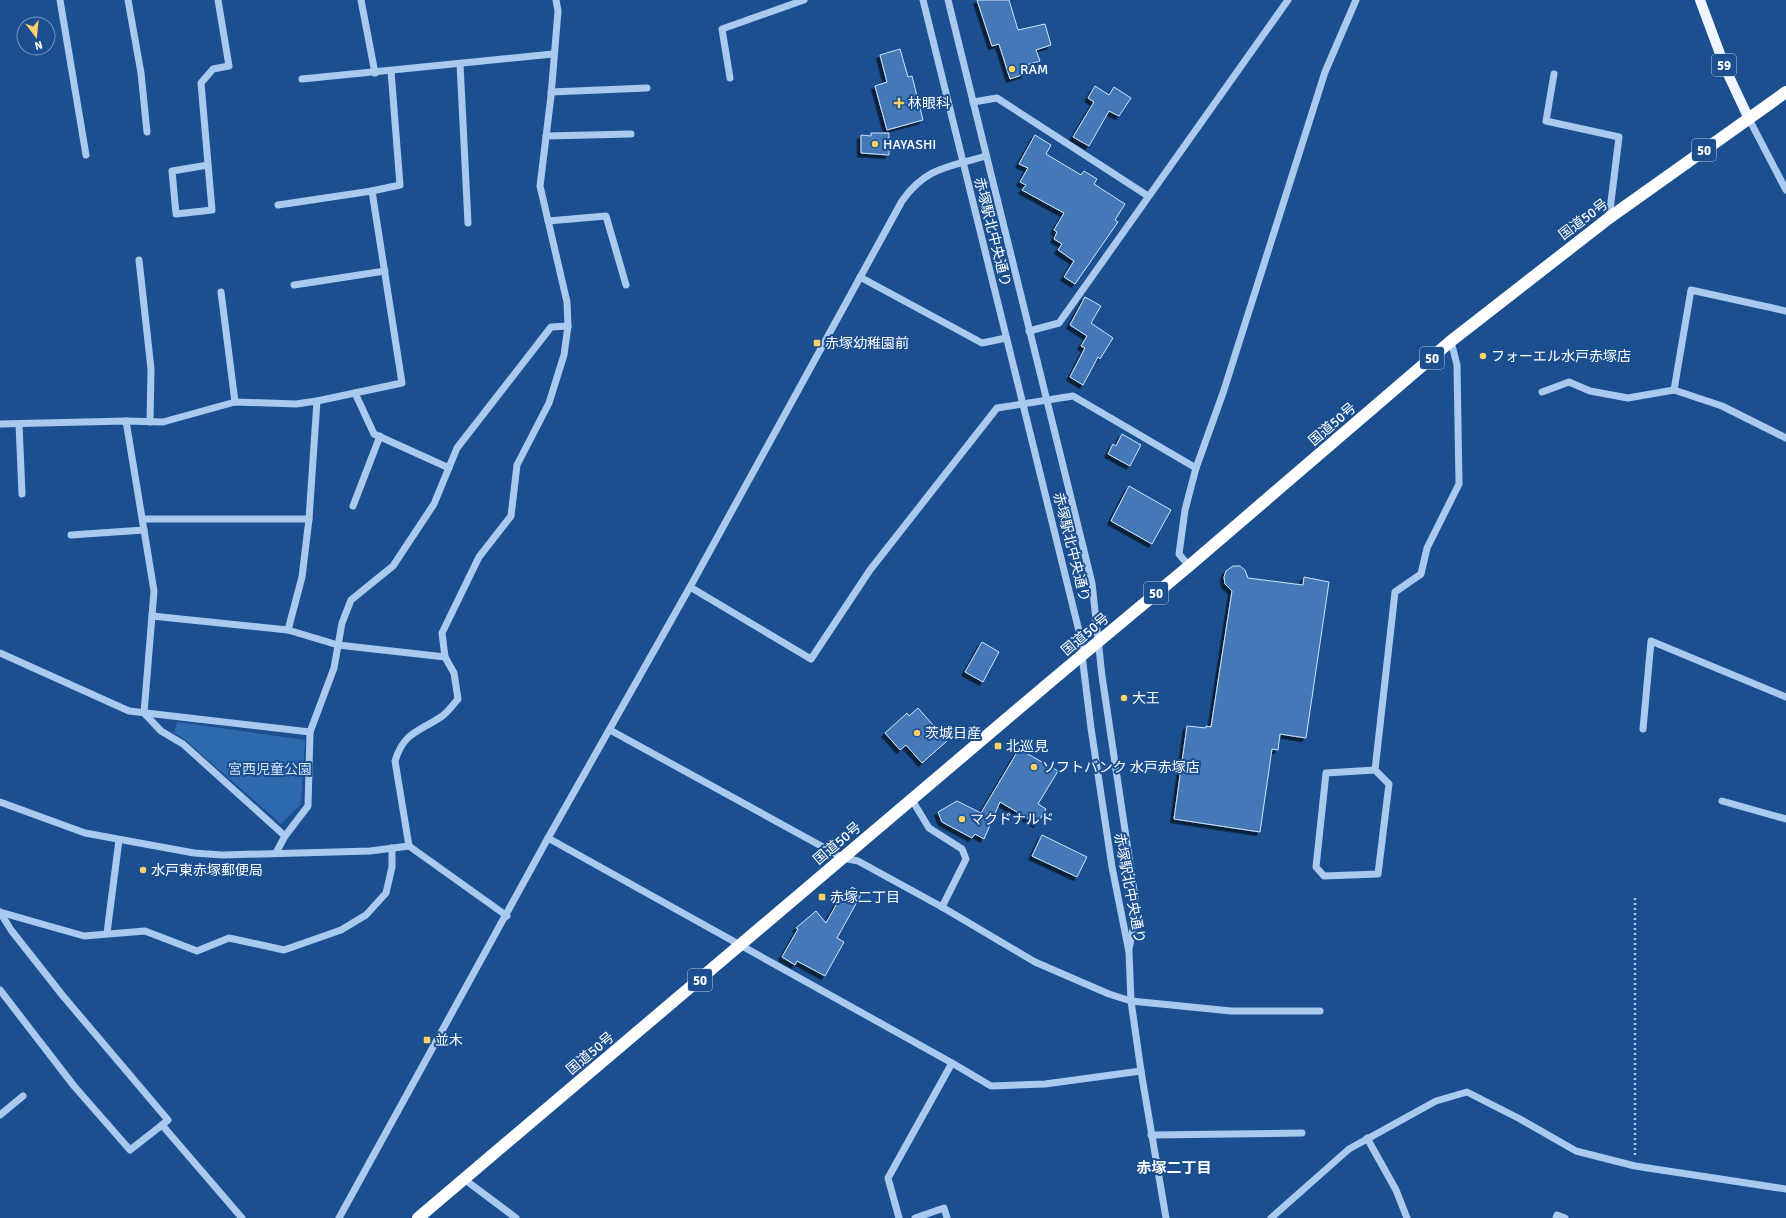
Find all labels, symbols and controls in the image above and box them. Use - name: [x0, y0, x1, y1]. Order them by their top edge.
- north arrow: [16, 16, 56, 56]
- text: N: [33, 38, 44, 52]
- road number: 59: [1712, 54, 1736, 76]
- place label: RAM: [1020, 61, 1048, 78]
- marker: RAM: [1007, 64, 1017, 74]
- place label: 林眼科: [908, 95, 950, 112]
- marker: 林眼科: [893, 97, 905, 109]
- place label: HAYASHI: [883, 136, 936, 153]
- marker: HAYASHI: [870, 139, 880, 149]
- road number: 50: [1692, 139, 1716, 161]
- street label: 赤塚駅北中央通り: [971, 176, 1014, 289]
- street label: 国道50号: [1555, 195, 1611, 243]
- place label: 赤塚幼稚園前: [825, 335, 909, 352]
- marker: 赤塚幼稚園前: [812, 338, 822, 348]
- road number: 50: [1420, 347, 1444, 369]
- place label: フォーエル水戸赤塚店: [1491, 348, 1631, 365]
- marker: フォーエル水戸赤塚店: [1478, 351, 1488, 361]
- street label: 国道50号: [1305, 399, 1359, 450]
- street label: 赤塚駅北中央通り: [1050, 491, 1093, 604]
- road number: 50: [1144, 582, 1168, 604]
- street label: 国道50号: [1058, 610, 1113, 659]
- place label: 大王: [1132, 690, 1160, 707]
- marker: 大王: [1119, 693, 1129, 703]
- place label: 茨城日産: [925, 725, 981, 742]
- marker: 茨城日産: [912, 728, 922, 738]
- place label: 北巡見: [1006, 738, 1048, 755]
- marker: 北巡見: [993, 741, 1003, 751]
- place label: ソフトバンク 水戸赤塚店: [1042, 759, 1200, 776]
- park label: 宮西児童公園: [228, 761, 312, 778]
- marker: ソフトバンク 水戸赤塚店: [1029, 762, 1039, 772]
- place label: マクドナルド: [970, 811, 1054, 828]
- marker: マクドナルド: [957, 814, 967, 824]
- street label: 国道50号: [810, 819, 865, 868]
- street label: 赤塚駅北中央通り: [1110, 832, 1149, 945]
- place label: 水戸東赤塚郵便局: [151, 862, 263, 879]
- marker: 水戸東赤塚郵便局: [138, 865, 148, 875]
- place label: 赤塚二丁目: [830, 889, 900, 906]
- marker: 赤塚二丁目: [817, 892, 827, 902]
- road number: 50: [688, 969, 712, 991]
- street label: 国道50号: [563, 1029, 618, 1078]
- place label: 並木: [435, 1032, 463, 1049]
- marker: 並木: [422, 1035, 432, 1045]
- district label: 赤塚二丁目: [1136, 1159, 1212, 1177]

